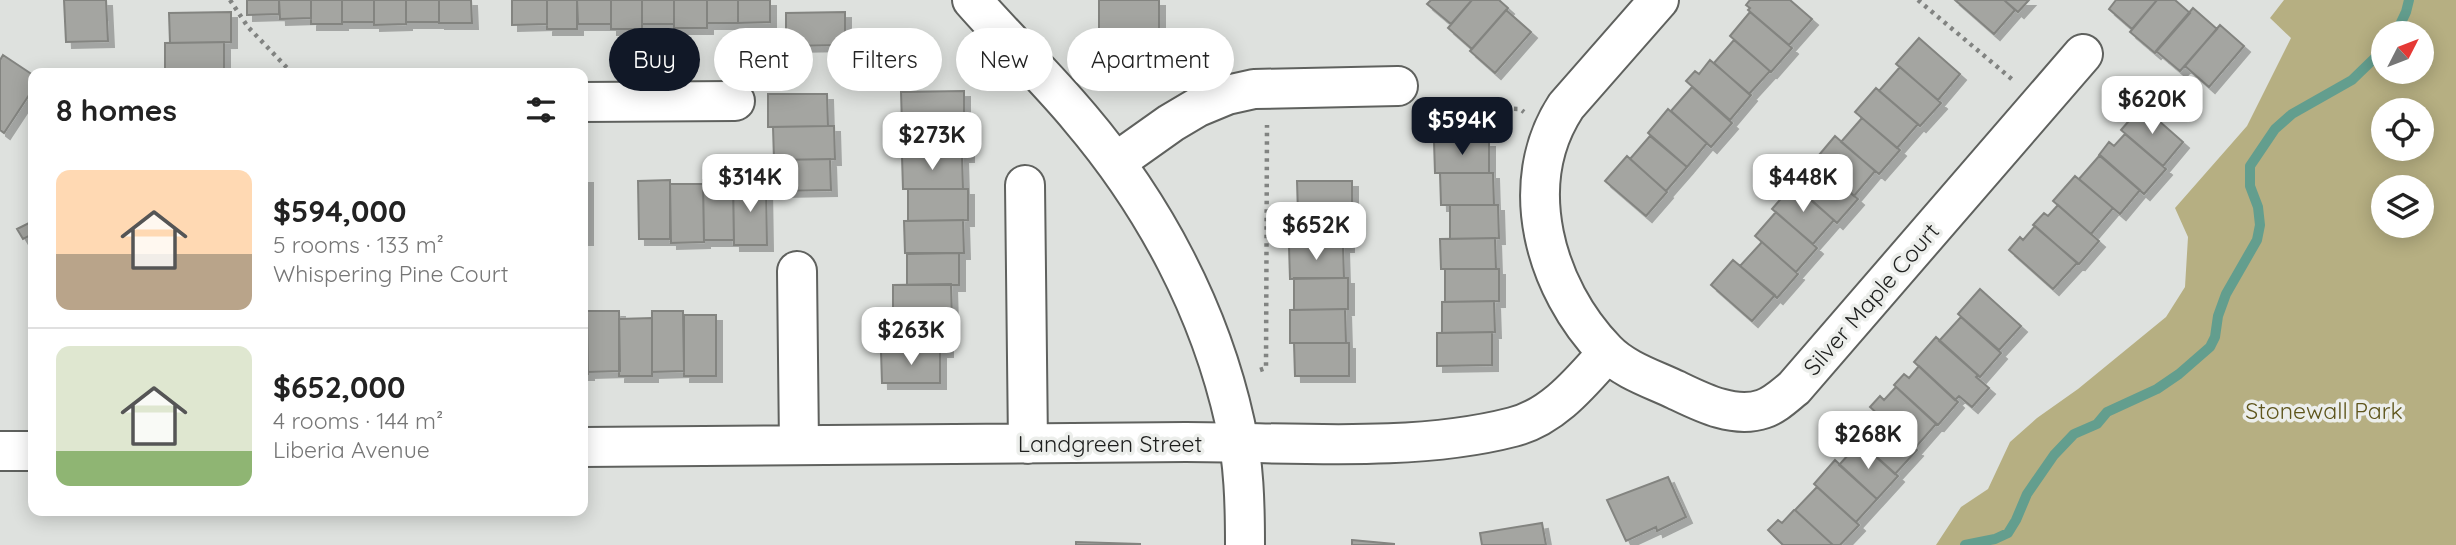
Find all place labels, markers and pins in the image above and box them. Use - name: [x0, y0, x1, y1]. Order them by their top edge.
- pin: $620K: [2103, 76, 2201, 136]
- pin: $594K: [1413, 97, 1511, 157]
- pin: $273K: [883, 113, 981, 172]
- pin: $314K: [701, 154, 799, 214]
- pin: $448K: [1754, 154, 1852, 214]
- pin: $652K: [1267, 202, 1365, 262]
- pin: $263K: [862, 308, 960, 367]
- pin: $268K: [1819, 412, 1917, 471]

